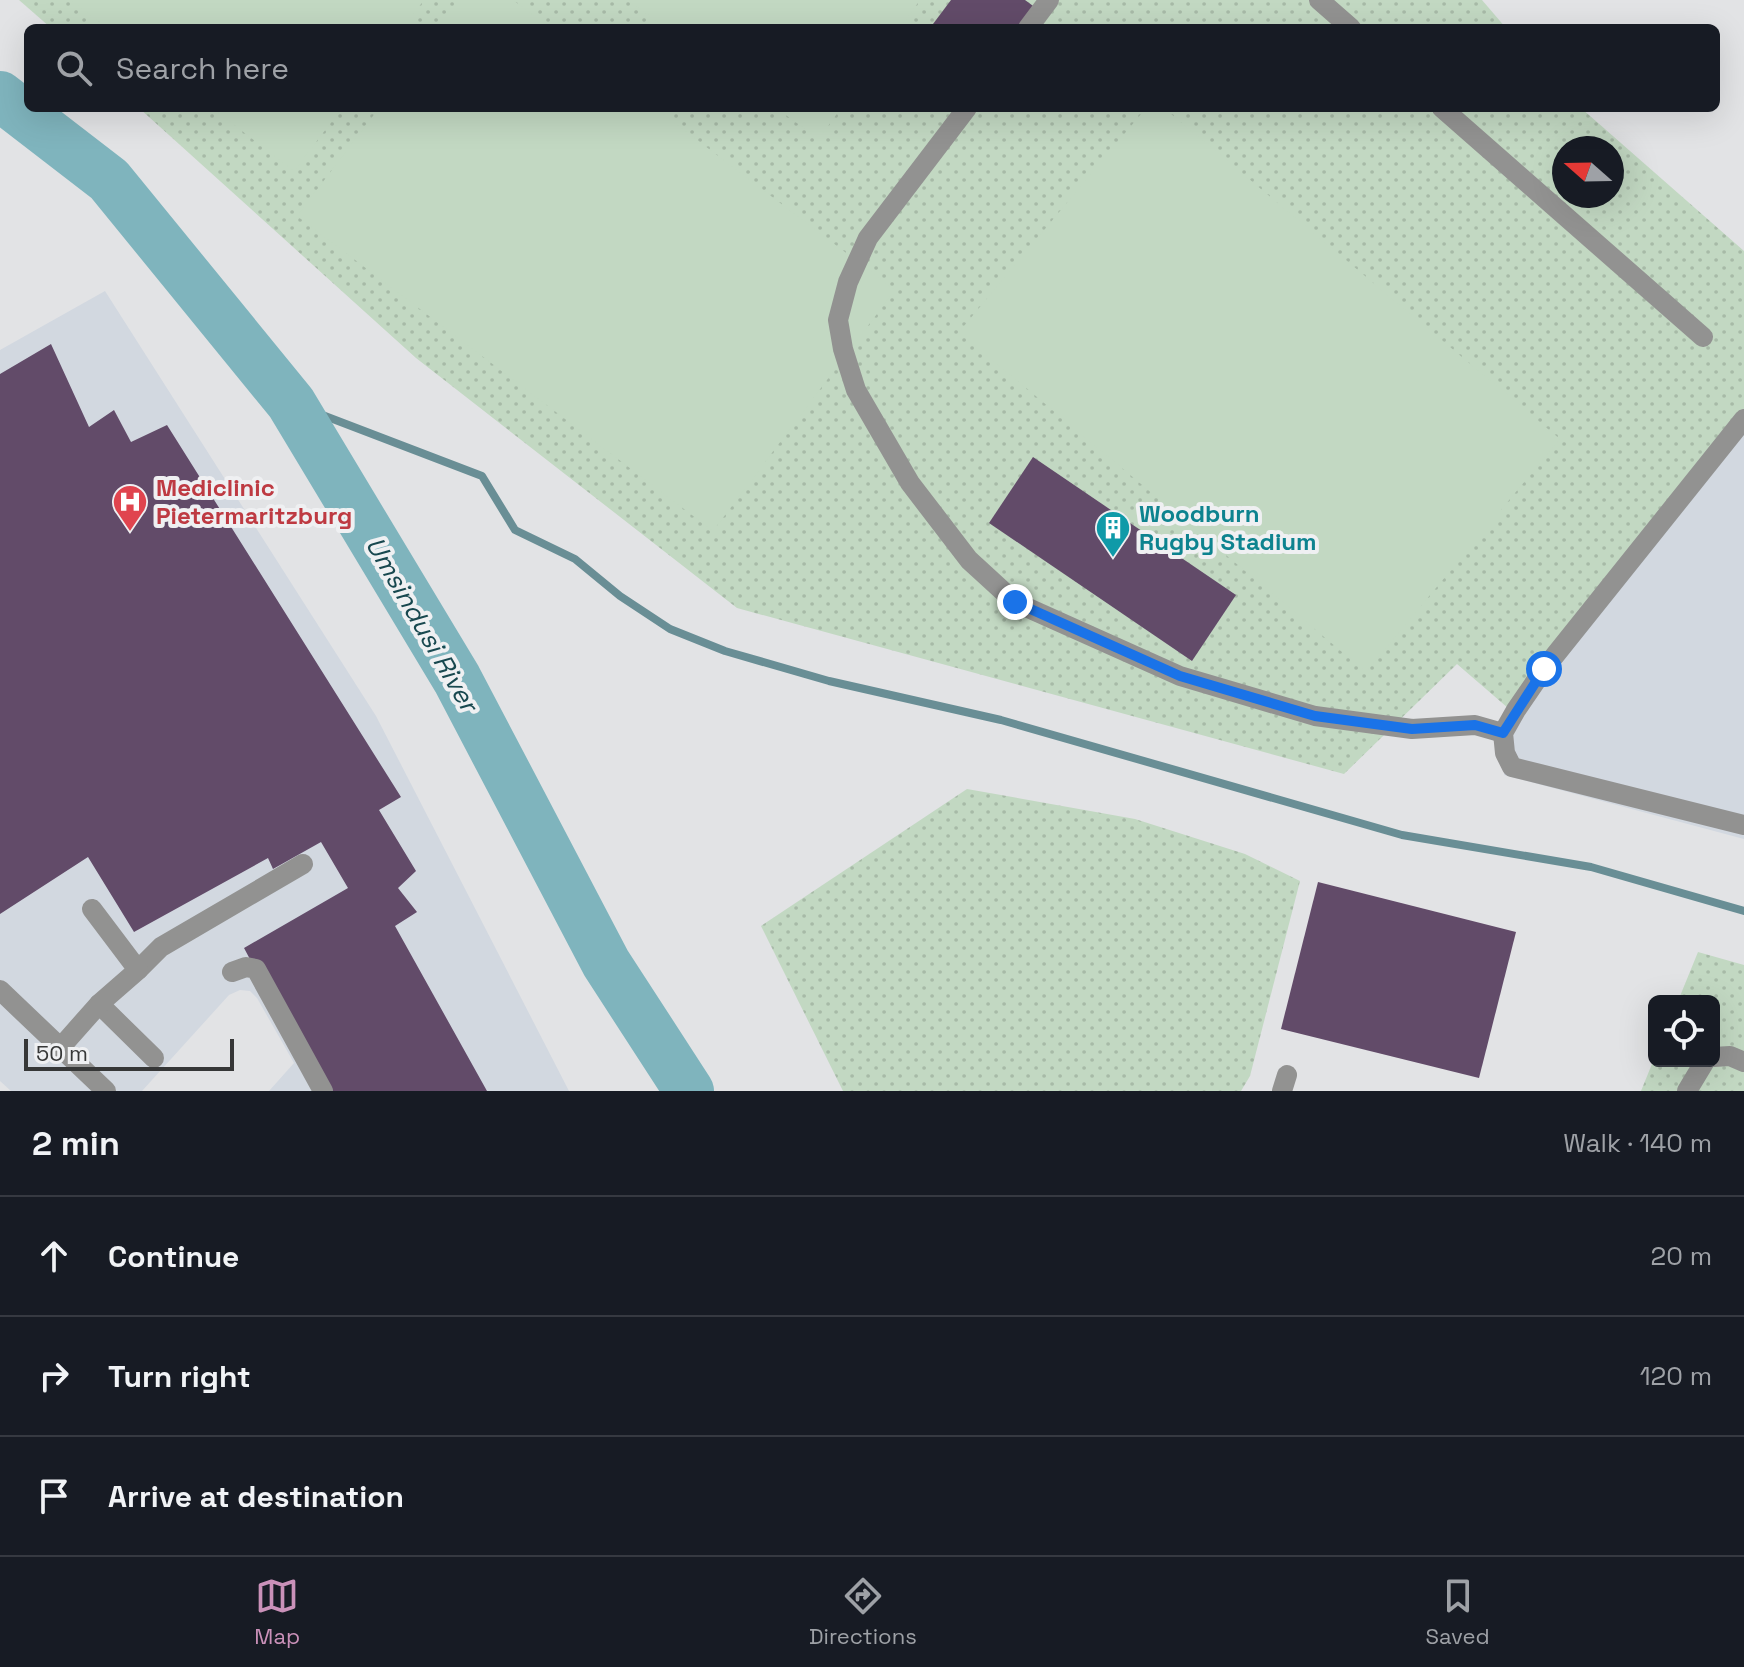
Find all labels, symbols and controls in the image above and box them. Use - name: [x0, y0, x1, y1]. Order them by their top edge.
- search box: [24, 24, 1720, 112]
- icon: search: [52, 46, 96, 90]
- text: Search here: [116, 49, 289, 88]
- north arrow: [1552, 136, 1624, 208]
- place label: Mediclinic Pietermaritzburg: [156, 472, 352, 531]
- hospital icon: Mediclinic Pietermaritzburg: [111, 483, 149, 533]
- place label: Woodburn Rugby Stadium: [1139, 498, 1317, 557]
- building icon: Woodburn Rugby Stadium: [1094, 509, 1132, 559]
- water label: Umsindusi River: [358, 530, 487, 720]
- route end: [997, 584, 1033, 620]
- route start: [1526, 651, 1562, 687]
- map controls: [1648, 995, 1720, 1067]
- button: locate: [1648, 995, 1720, 1067]
- scale bar: [24, 1035, 234, 1071]
- text: 50 m: [36, 1039, 88, 1067]
- text: 2 min: [32, 1122, 120, 1165]
- text: Walk · 140 m: [1563, 1126, 1712, 1160]
- icon: ahead: [32, 1234, 76, 1278]
- text: Continue: [108, 1237, 239, 1276]
- text: 20 m: [1651, 1239, 1712, 1273]
- icon: right: [32, 1354, 76, 1398]
- text: Turn right: [108, 1357, 251, 1396]
- text: 120 m: [1640, 1359, 1712, 1393]
- icon: arrive: [32, 1474, 76, 1518]
- text: Arrive at destination: [108, 1477, 404, 1516]
- tab: Map: [254, 1574, 300, 1650]
- tab: Directions: [809, 1574, 917, 1650]
- tab: Saved: [1425, 1574, 1490, 1650]

